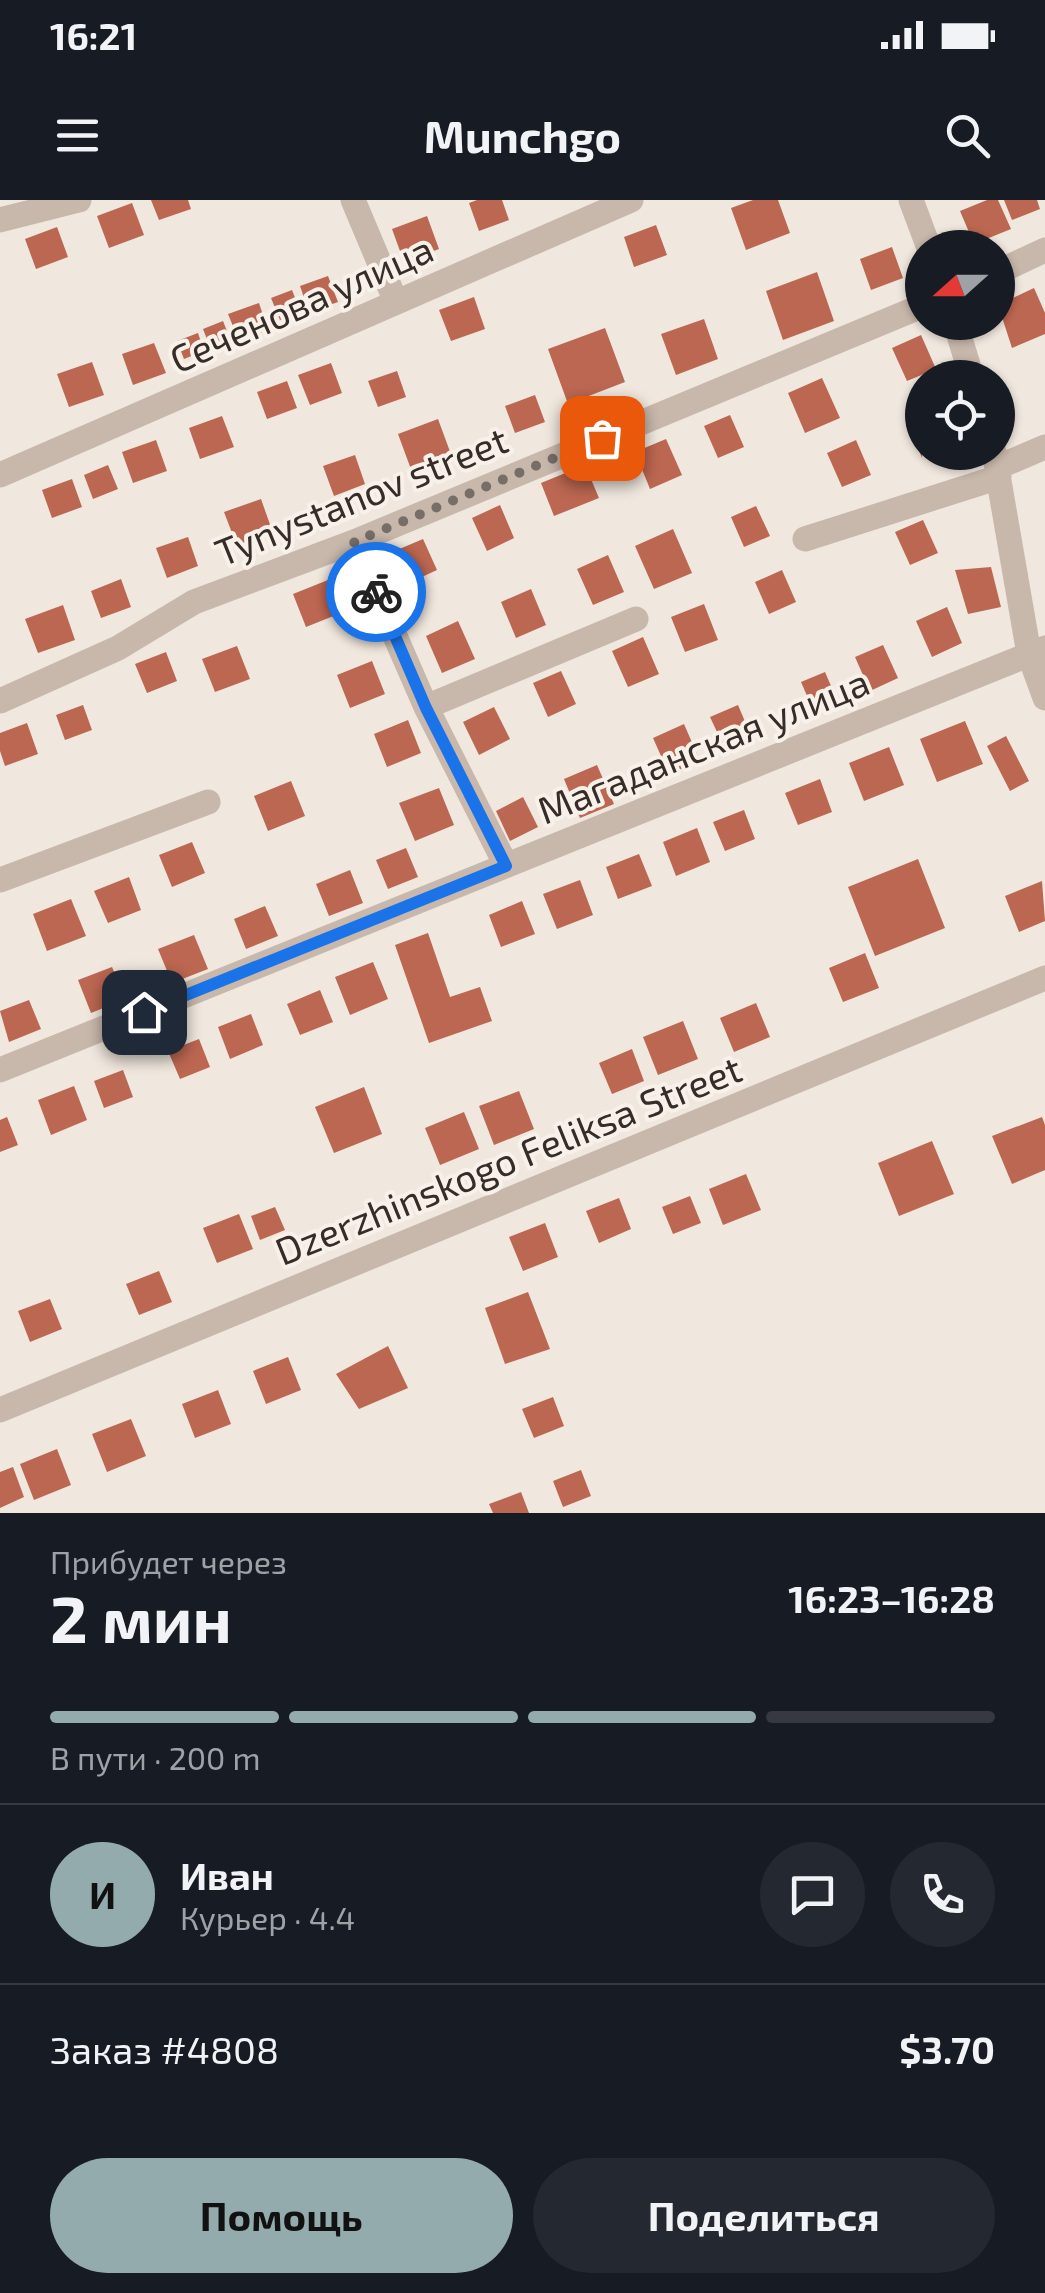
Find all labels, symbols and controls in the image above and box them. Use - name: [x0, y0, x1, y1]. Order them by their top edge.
- text: 16:21: [50, 12, 137, 58]
- icon: menu: [50, 108, 105, 163]
- text: Munchgo: [424, 108, 621, 162]
- icon: search: [940, 108, 995, 163]
- street label: Сеченова улица: [162, 224, 440, 382]
- north arrow: [905, 230, 1015, 340]
- map controls: [905, 230, 1015, 470]
- button: locate: [905, 360, 1015, 470]
- pin: [560, 396, 645, 481]
- icon: bag: [575, 411, 630, 466]
- street label: Tynystanov street: [208, 415, 514, 575]
- courier: [326, 542, 426, 642]
- icon: bike: [349, 565, 404, 620]
- street label: Магаданская улица: [530, 657, 876, 833]
- pin: [102, 970, 187, 1055]
- icon: home: [117, 985, 172, 1040]
- street label: Dzerzhinskogo Feliksa Street: [268, 1044, 748, 1274]
- text: Прибудет через: [50, 1542, 287, 1580]
- text: 16:23–16:28: [788, 1575, 995, 1621]
- text: 2 мин: [50, 1578, 232, 1656]
- text: В пути · 200 m: [50, 1738, 260, 1776]
- button: chat: [760, 1842, 865, 1947]
- button: phone: [890, 1842, 995, 1947]
- text: Иван: [180, 1852, 274, 1898]
- text: И: [89, 1871, 116, 1917]
- text: Курьер · 4.4: [180, 1898, 355, 1936]
- text: Заказ #4808: [50, 2026, 279, 2072]
- text: $3.70: [899, 2026, 995, 2072]
- button: Помощь: [50, 2158, 513, 2273]
- button: Поделиться: [533, 2158, 995, 2273]

